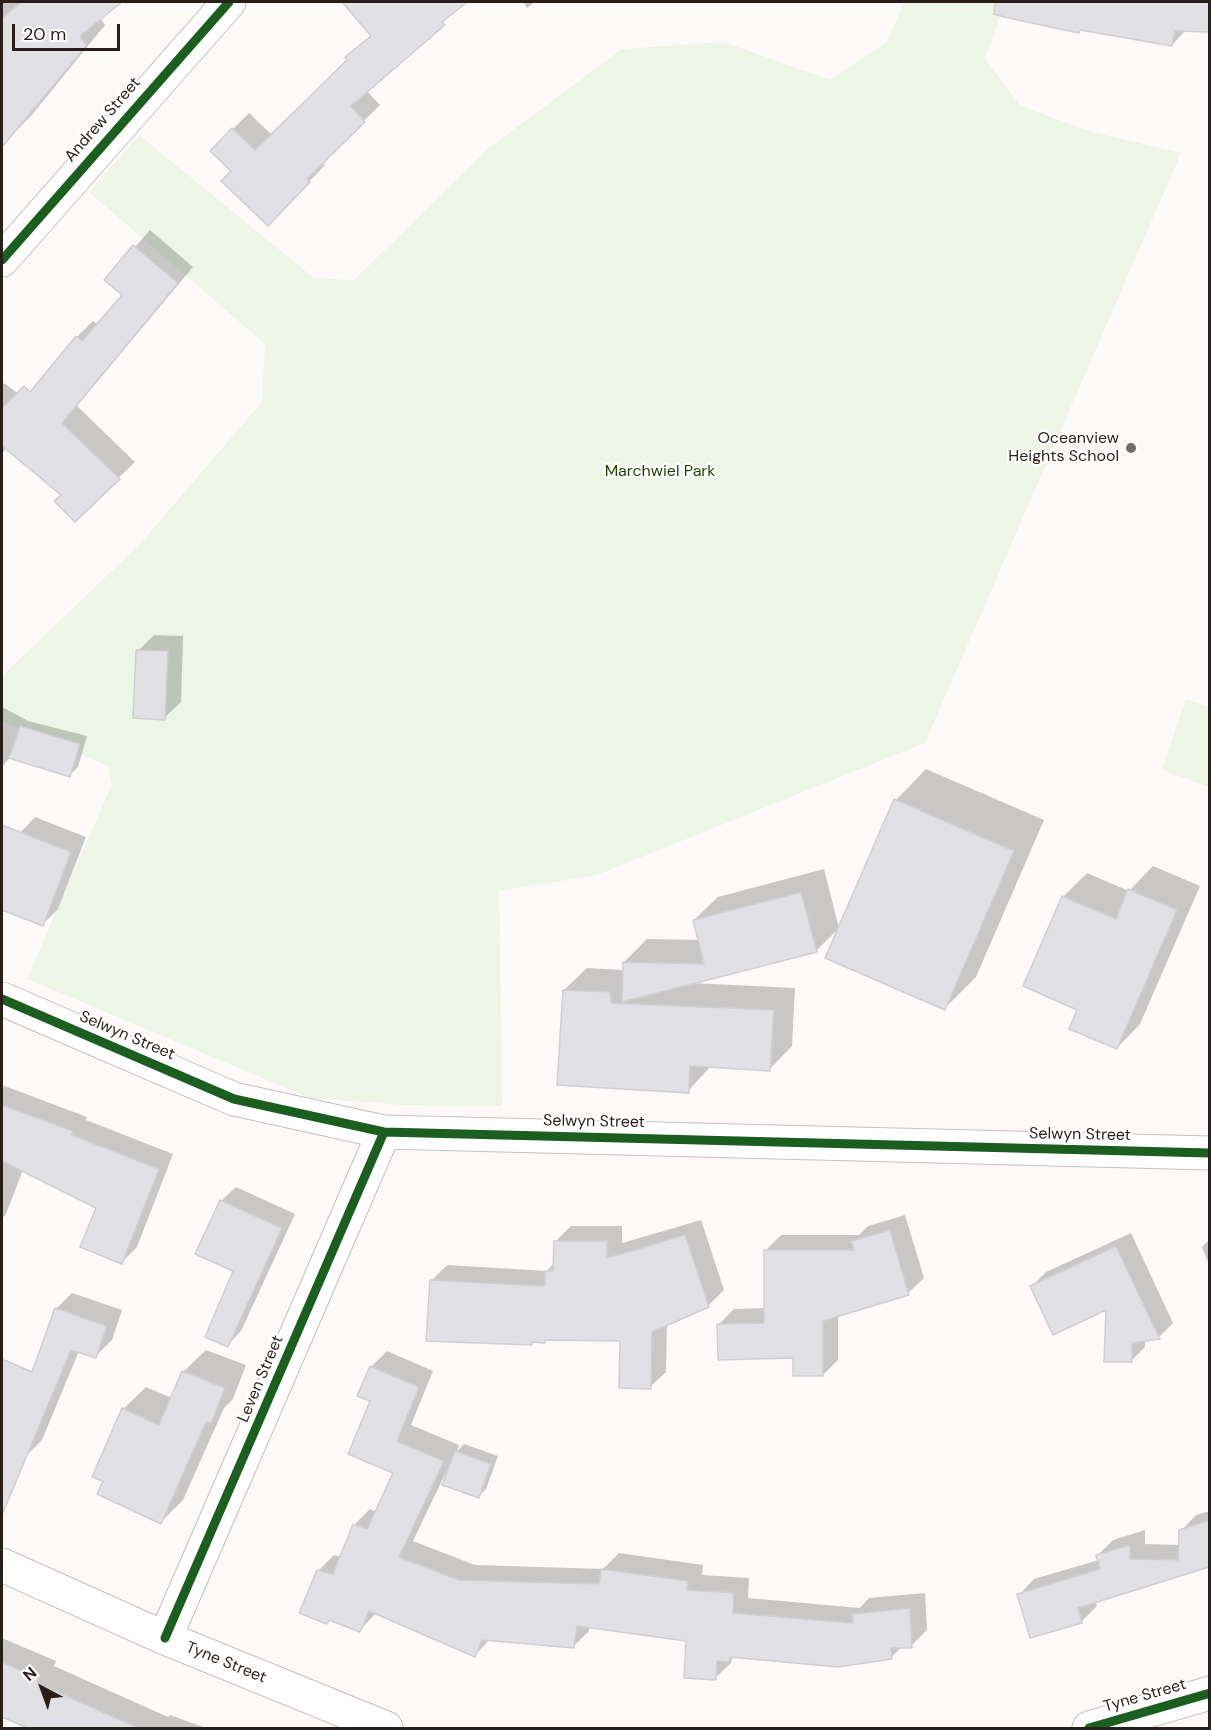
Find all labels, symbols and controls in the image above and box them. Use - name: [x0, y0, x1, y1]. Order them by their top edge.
- scale bar: [15, 12, 123, 50]
- text: 20 m: [23, 22, 66, 46]
- street label: Andrew Street: [61, 74, 145, 166]
- place label: Oceanview Heights School: [1008, 429, 1119, 467]
- marker: Oceanview Heights School: [1124, 441, 1138, 455]
- park label: Marchwiel Park: [605, 462, 715, 482]
- street label: Selwyn Street: [76, 1007, 178, 1065]
- street label: Selwyn Street: [543, 1112, 645, 1132]
- street label: Selwyn Street: [1029, 1125, 1131, 1145]
- street label: Leven Street: [234, 1333, 288, 1425]
- street label: Tyne Street: [183, 1638, 269, 1688]
- north arrow: [12, 1658, 72, 1718]
- text: N: [19, 1662, 41, 1686]
- street label: Tyne Street: [1102, 1675, 1188, 1717]

